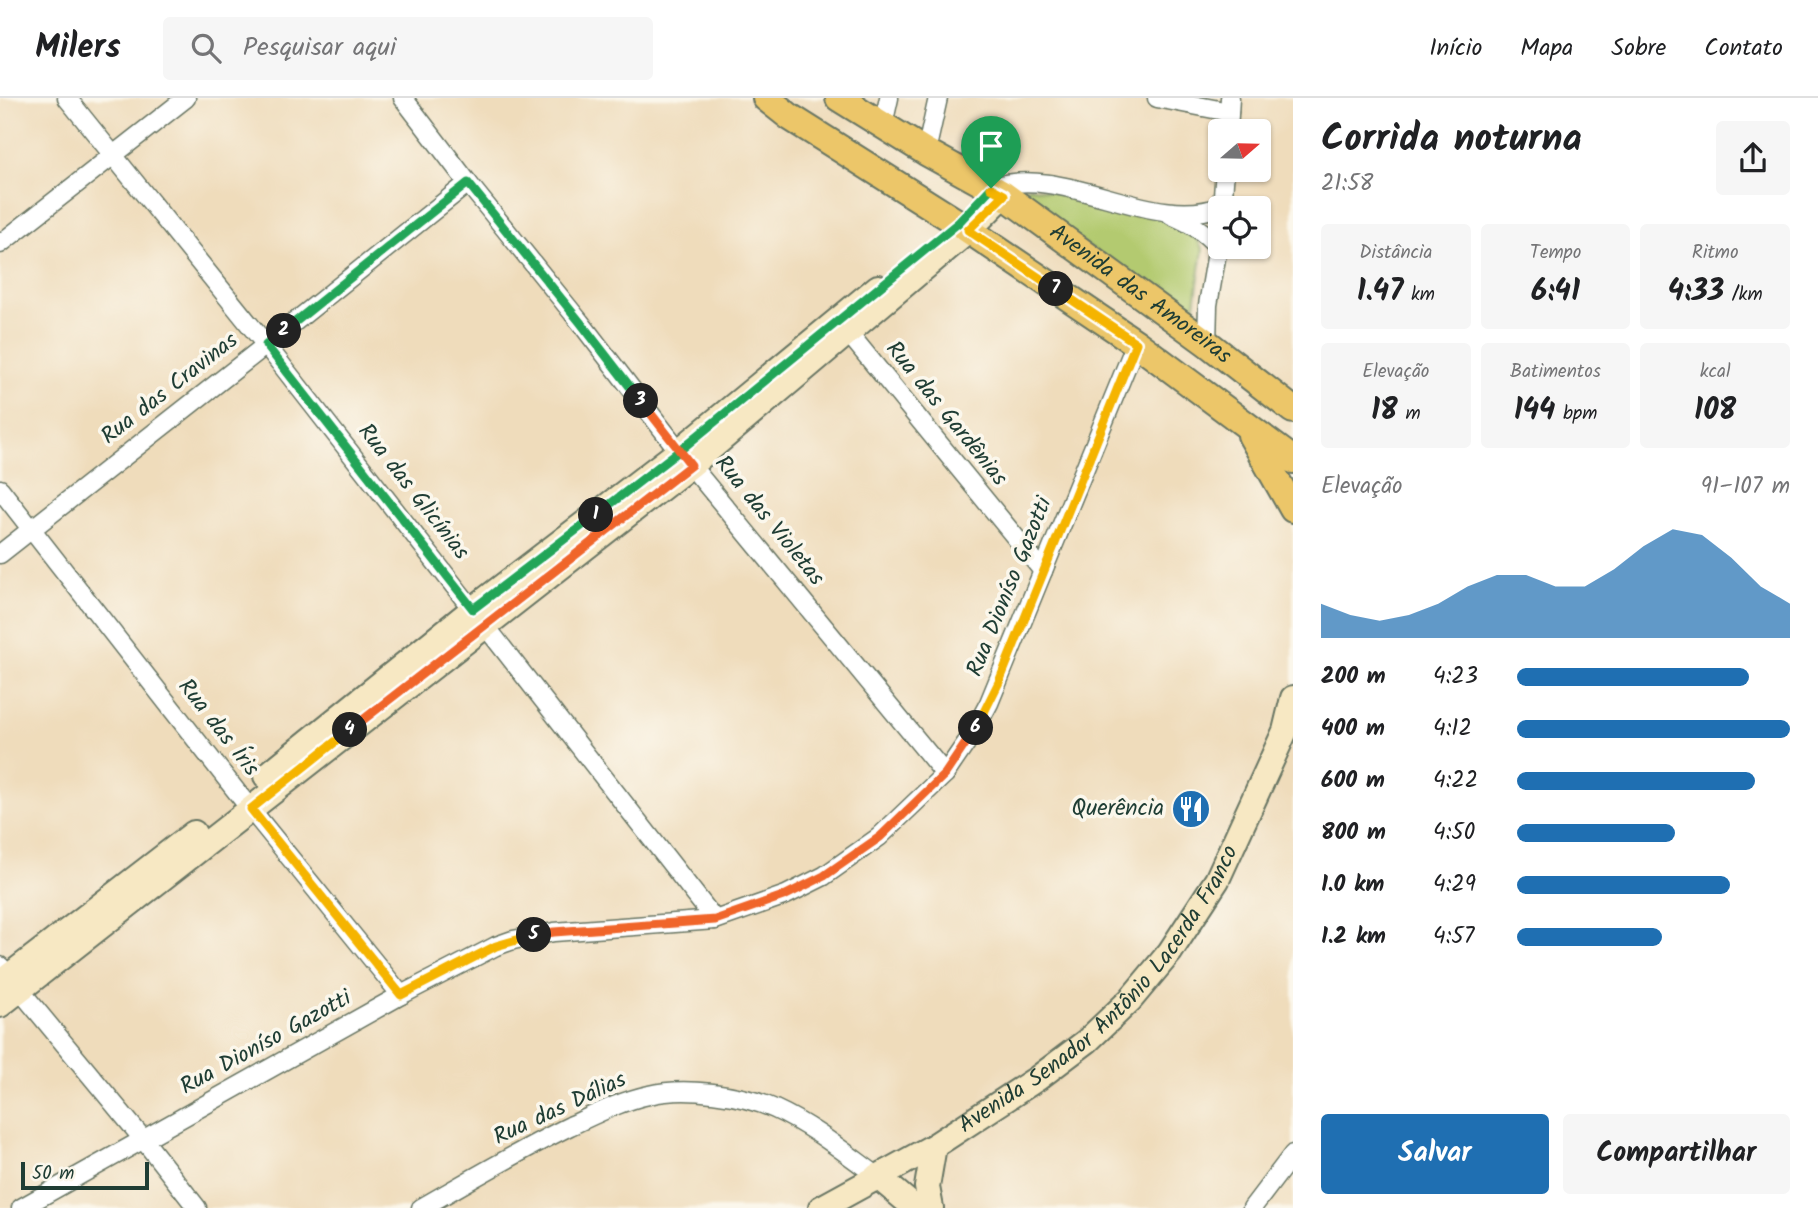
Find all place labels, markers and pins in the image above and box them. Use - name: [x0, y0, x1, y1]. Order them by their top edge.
- pin: [961, 116, 1021, 188]
- pin: 7: [1038, 272, 1074, 306]
- pin: 2: [266, 314, 302, 348]
- pin: 3: [624, 384, 658, 418]
- pin: 1: [578, 498, 614, 532]
- pin: 6: [958, 710, 993, 746]
- pin: 4: [332, 712, 368, 748]
- restaurant icon: Querência: [1170, 788, 1212, 830]
- place label: Querência: [1071, 791, 1164, 827]
- pin: 5: [516, 918, 552, 952]

